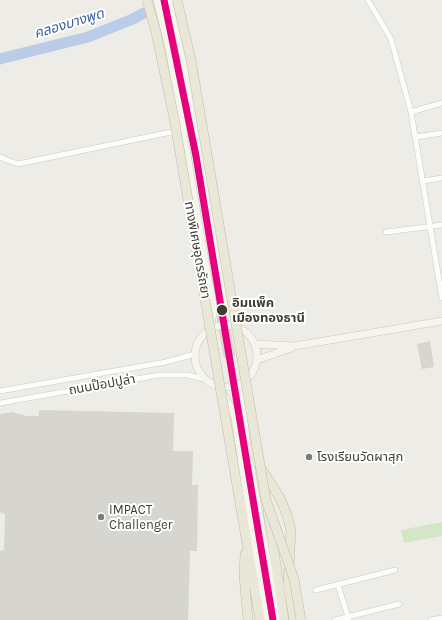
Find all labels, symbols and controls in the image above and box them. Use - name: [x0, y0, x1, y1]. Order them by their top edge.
- water label: คลองบางพูด: [32, 5, 106, 43]
- street label: ทางพิเศษอุดรรัถยา: [181, 200, 213, 300]
- place label: อิมแพ็ค เมืองทองธานี: [232, 295, 305, 326]
- marker: อิมแพ็ค เมืองทองธานี: [215, 303, 229, 317]
- street label: ถนนป๊อปปูล่า: [67, 371, 137, 399]
- place label: โรงเรียนวัดผาสุก: [317, 449, 403, 465]
- marker: โรงเรียนวัดผาสุก: [304, 452, 314, 462]
- place label: IMPACT Challenger: [109, 502, 172, 533]
- marker: IMPACT Challenger: [96, 512, 106, 522]

